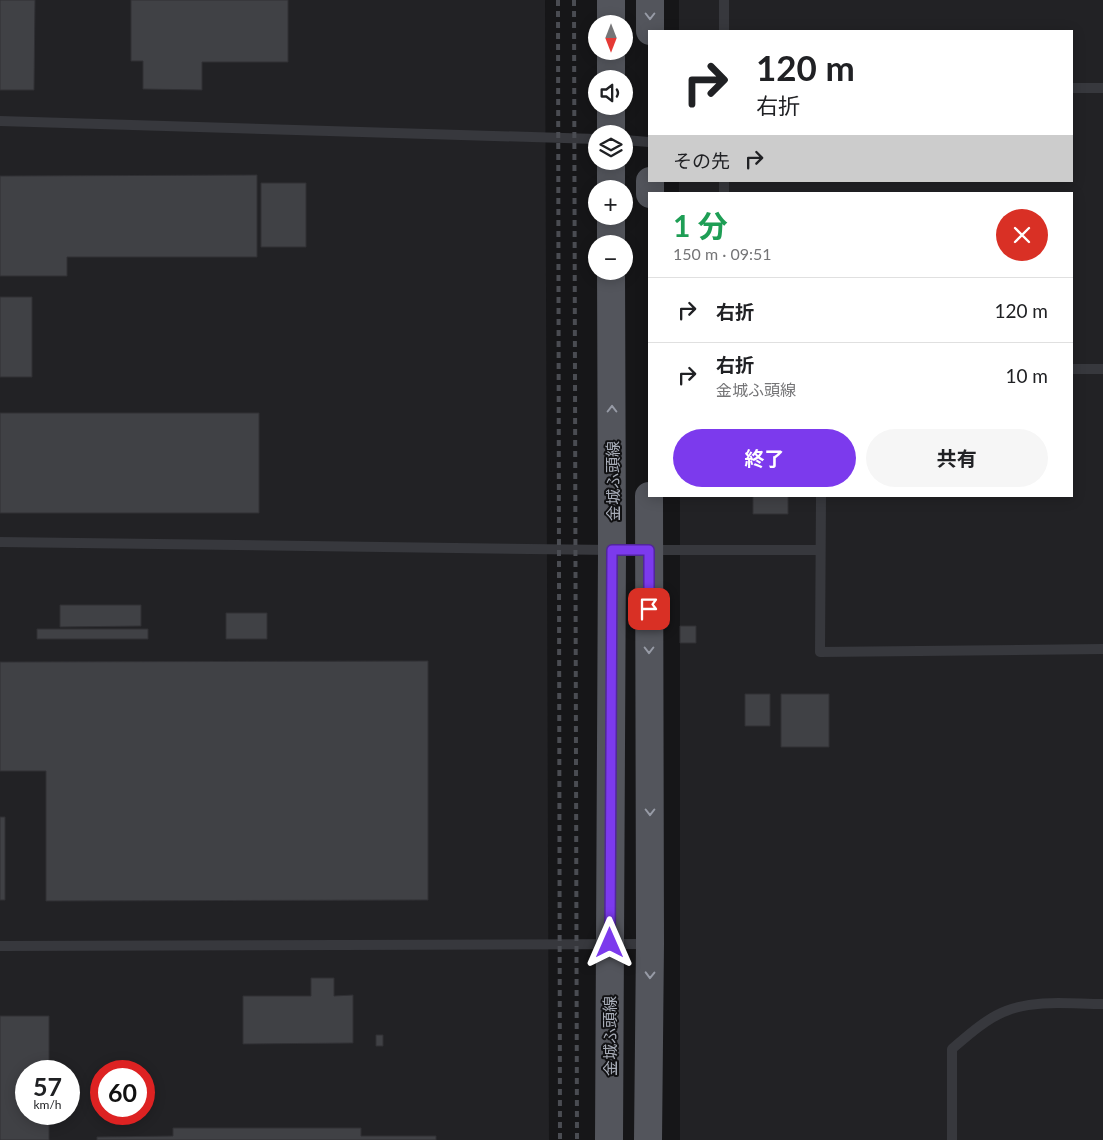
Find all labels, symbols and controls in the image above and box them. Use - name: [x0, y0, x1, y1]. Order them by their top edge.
- one-way arrow: [645, 12, 655, 20]
- north arrow: [588, 15, 632, 60]
- map controls: [588, 15, 633, 280]
- text: 120 m: [756, 46, 855, 88]
- icon: right: [673, 50, 738, 115]
- button: sound: [588, 70, 633, 115]
- text: 右折: [756, 92, 800, 119]
- button: layers: [588, 125, 633, 170]
- icon: right: [740, 145, 768, 173]
- text: その先: [673, 149, 730, 172]
- button: +: [588, 180, 633, 225]
- text: 1 分: [673, 207, 728, 243]
- button: close: [996, 209, 1048, 261]
- button: −: [588, 235, 633, 280]
- text: 150 m · 09:51: [673, 244, 772, 263]
- icon: right: [673, 296, 701, 324]
- text: 120 m: [994, 299, 1048, 322]
- text: 右折: [716, 300, 754, 323]
- text: 右折: [716, 353, 754, 376]
- icon: right: [673, 361, 701, 389]
- text: 10 m: [1005, 364, 1048, 387]
- text: 金城ふ頭線: [716, 380, 796, 399]
- one-way arrow: [607, 405, 617, 412]
- button: 終了: [673, 429, 856, 487]
- button: 共有: [866, 429, 1048, 487]
- street label: 金城ふ頭線: [603, 441, 622, 521]
- pin: [628, 588, 670, 630]
- icon: arrive: [635, 595, 663, 623]
- one-way arrow: [644, 646, 654, 654]
- one-way arrow: [645, 809, 655, 817]
- position arrow: [583, 916, 635, 968]
- one-way arrow: [645, 972, 655, 979]
- street label: 金城ふ頭線: [600, 996, 619, 1076]
- speed limit sign: 60: [90, 1060, 155, 1125]
- text: 57: [33, 1071, 62, 1101]
- text: km/h: [33, 1097, 62, 1112]

